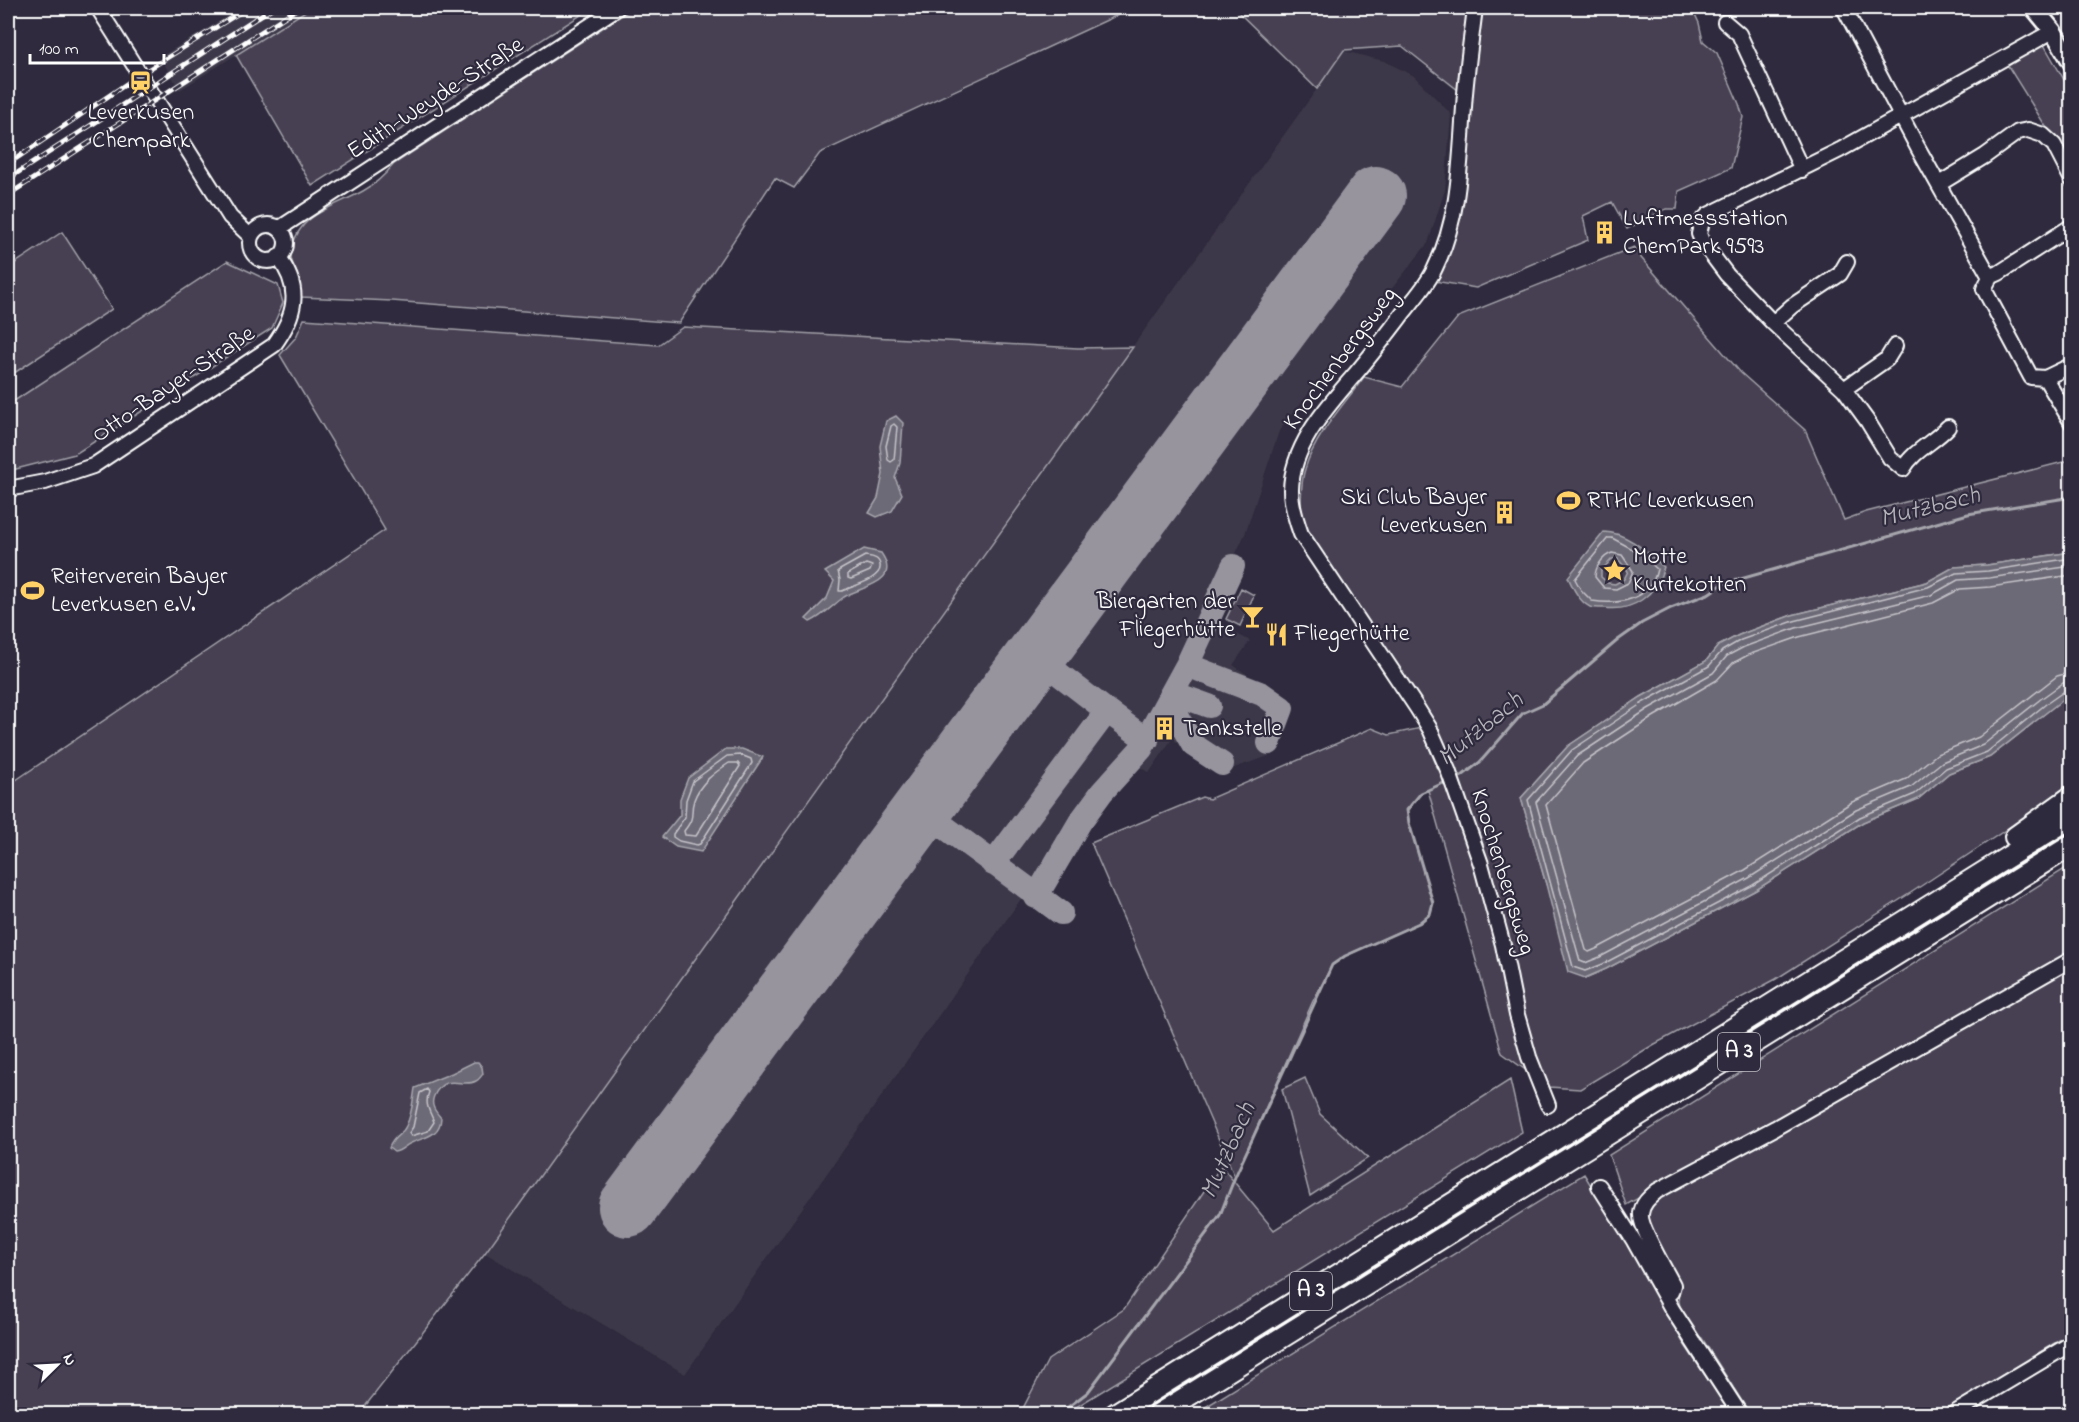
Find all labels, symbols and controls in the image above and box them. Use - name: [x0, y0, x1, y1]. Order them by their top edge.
- scale bar: [30, 27, 164, 65]
- street label: Edith-Weyde-Straße: [341, 28, 532, 170]
- text: 100 m: [39, 37, 79, 63]
- station icon: Leverkusen Chempark: [128, 70, 154, 96]
- place label: Leverkusen Chempark: [88, 96, 194, 159]
- place label: Luftmessstation ChemPark 9593: [1623, 202, 1788, 265]
- building icon: Luftmessstation ChemPark 9593: [1592, 220, 1618, 246]
- street label: Knochenbergsweg: [1275, 280, 1407, 438]
- street label: Otto-Bayer-Straße: [85, 317, 263, 454]
- water label: Mutzbach: [1876, 477, 1985, 539]
- place label: Ski Club Bayer Leverkusen: [1341, 481, 1488, 544]
- place label: RTHC Leverkusen: [1587, 484, 1754, 519]
- sports icon: RTHC Leverkusen: [1556, 488, 1582, 514]
- building icon: Ski Club Bayer Leverkusen: [1492, 499, 1518, 525]
- place label: Motte Kurtekotten: [1633, 540, 1746, 603]
- place icon: Motte Kurtekotten: [1602, 558, 1628, 584]
- place label: Reiterverein Bayer Leverkusen e.V.: [51, 560, 228, 623]
- sports icon: Reiterverein Bayer Leverkusen e.V.: [20, 578, 46, 604]
- place label: Biergarten der Fliegerhütte: [1096, 585, 1236, 648]
- bar icon: Biergarten der Fliegerhütte: [1240, 603, 1266, 629]
- place label: Fliegerhütte: [1293, 617, 1410, 652]
- restaurant icon: Fliegerhütte: [1263, 621, 1289, 647]
- water label: Mutzbach: [1429, 683, 1533, 777]
- place label: Tankstelle: [1183, 712, 1282, 747]
- building icon: Tankstelle: [1152, 716, 1178, 742]
- street label: Knochenbergsweg: [1460, 785, 1544, 959]
- road number: A 3: [1718, 1033, 1760, 1071]
- water label: Mutzbach: [1191, 1096, 1267, 1205]
- road number: A 3: [1290, 1272, 1332, 1310]
- north arrow: [27, 1335, 87, 1395]
- text: N: [56, 1350, 82, 1370]

